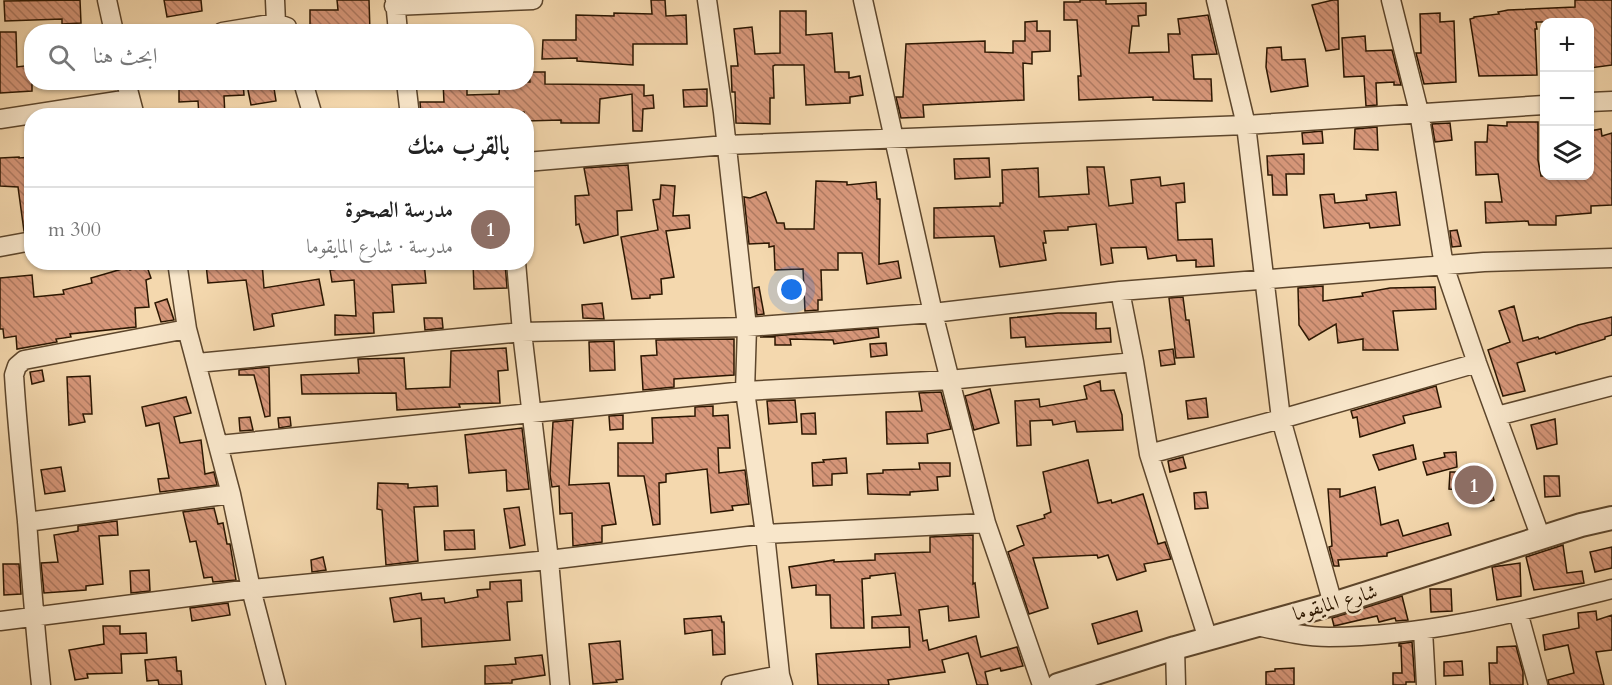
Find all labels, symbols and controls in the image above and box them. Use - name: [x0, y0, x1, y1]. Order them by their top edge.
- map controls: [1540, 18, 1594, 180]
- button: +: [1540, 18, 1594, 72]
- search box: [24, 24, 534, 90]
- icon: search: [45, 41, 78, 74]
- text: ابحث هنا: [93, 41, 158, 71]
- button: −: [1540, 72, 1594, 126]
- button: layers: [1540, 126, 1594, 180]
- text: بالقرب منك: [407, 128, 510, 163]
- text: مدرسة الصحوة: [345, 195, 453, 225]
- text: 300 m: [48, 216, 101, 243]
- text: 1: [485, 216, 496, 243]
- text: مدرسة · شارع المايقوما: [306, 233, 453, 260]
- your location: [777, 275, 806, 304]
- pin: 1: [1454, 462, 1494, 508]
- street label: شارع المايقوما: [1290, 578, 1382, 631]

